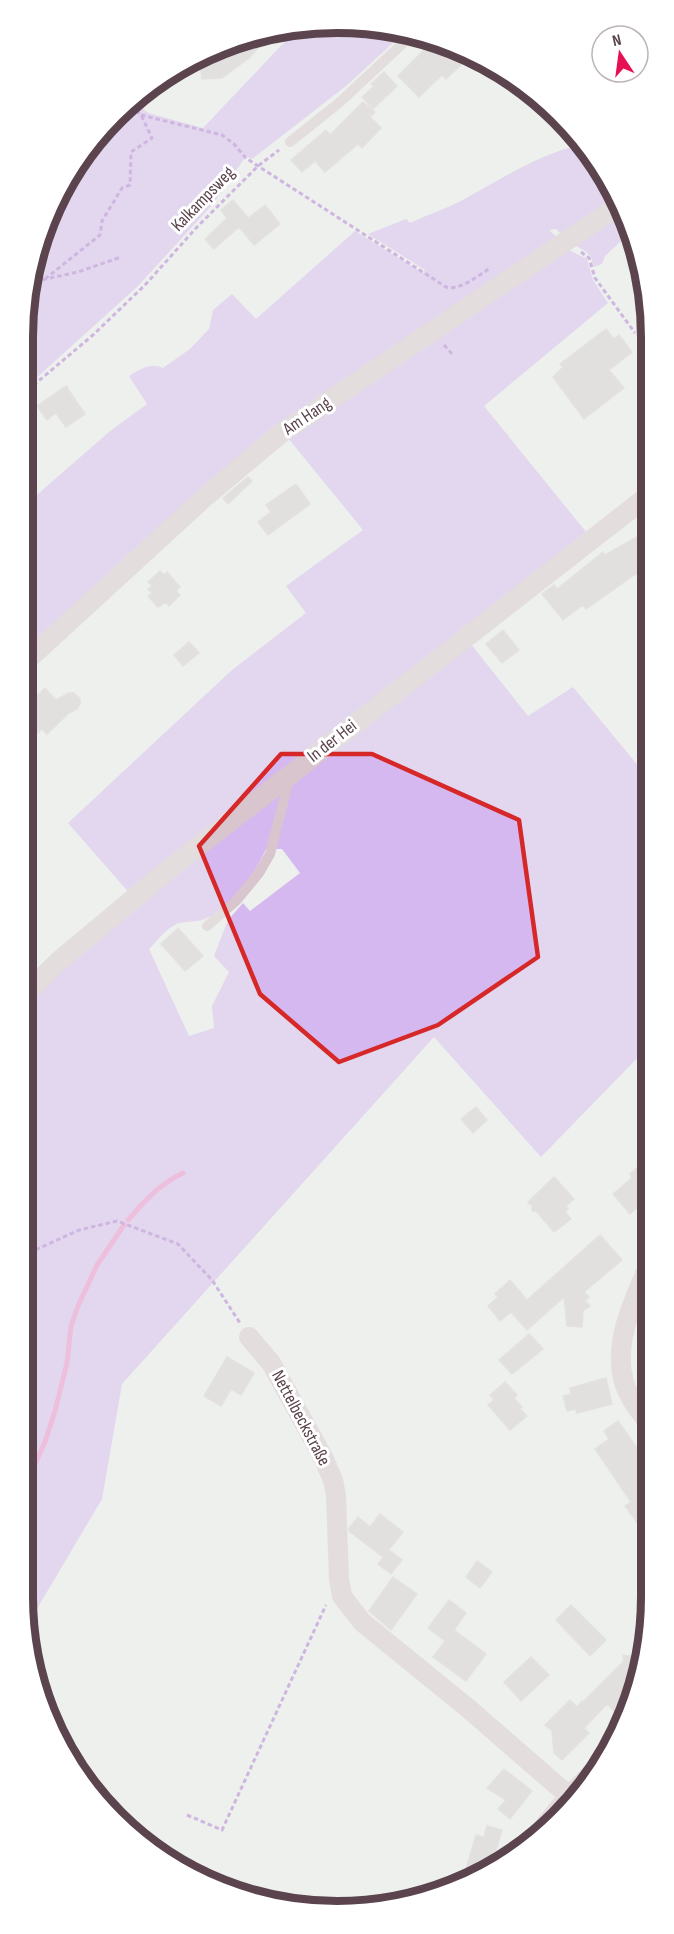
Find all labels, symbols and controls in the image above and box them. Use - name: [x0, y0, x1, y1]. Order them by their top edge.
- north arrow: [590, 24, 650, 84]
- text: N: [611, 31, 623, 51]
- street label: Kalkampsweg: [167, 162, 239, 236]
- street label: Am Hang: [278, 392, 335, 440]
- street label: In der Hei: [303, 715, 361, 767]
- street label: Nettelbeckstraße: [267, 1367, 335, 1469]

